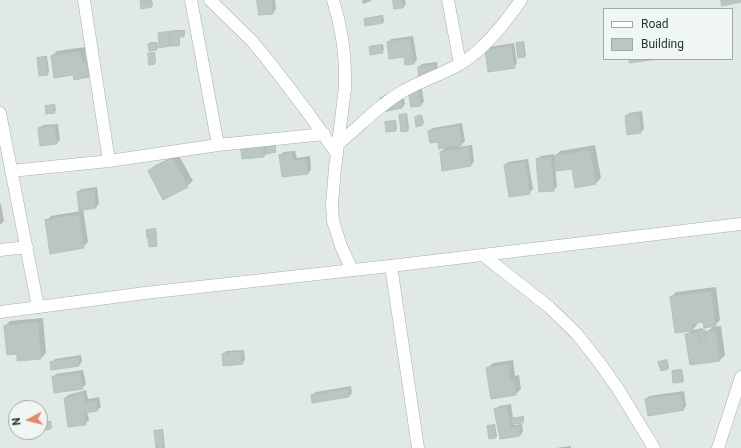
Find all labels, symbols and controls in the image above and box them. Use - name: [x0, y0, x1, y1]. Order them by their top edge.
- legend: [603, 8, 733, 60]
- text: Road: [641, 17, 669, 31]
- text: Building: [641, 37, 684, 51]
- north arrow: [8, 400, 48, 440]
- text: N: [10, 417, 24, 426]

